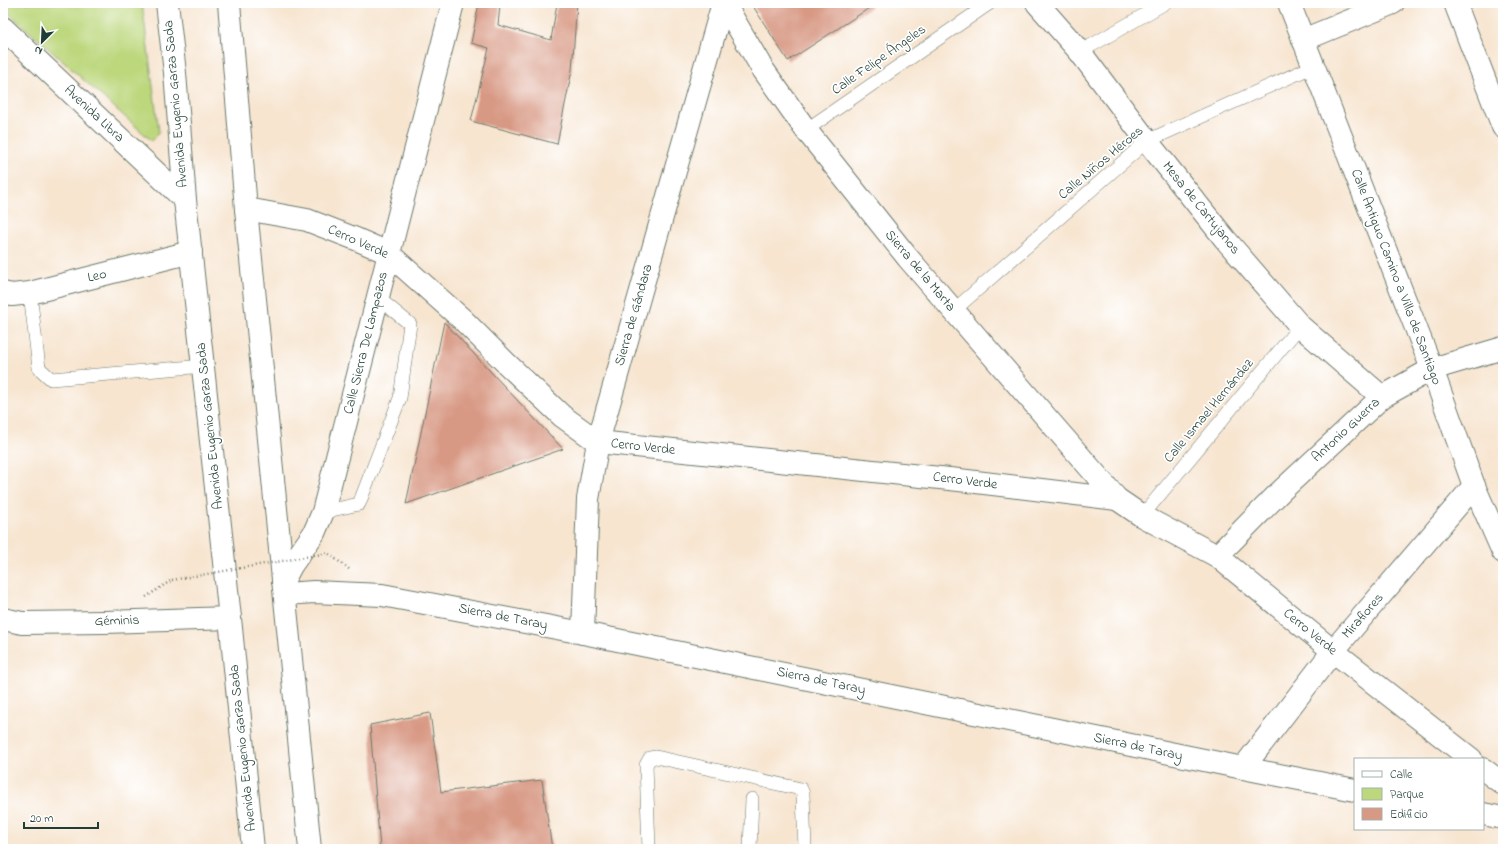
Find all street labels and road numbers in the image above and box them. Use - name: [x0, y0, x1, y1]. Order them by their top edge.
- street label: Avenida Eugenio Garza Sada: [158, 19, 195, 189]
- street label: Calle Felipe Ángeles: [827, 19, 931, 101]
- street label: Avenida Libra: [59, 80, 129, 148]
- street label: Calle Niños Héroes: [1054, 121, 1148, 205]
- street label: Mesa de Cartujanos: [1157, 157, 1245, 259]
- street label: Calle Antiguo Camino a Villa de Santiago: [1344, 166, 1447, 388]
- street label: Cerro Verde: [324, 219, 393, 265]
- street label: Sierra de la Marta: [879, 225, 961, 317]
- street label: Sierra de Gándara: [609, 262, 659, 368]
- street label: Leo: [85, 264, 109, 288]
- street label: Calle Sierra De Lampazos: [338, 269, 394, 417]
- street label: Avenida Eugenio Garza Sada: [191, 341, 230, 511]
- street label: Calle Ismael Hernández: [1159, 354, 1259, 468]
- street label: Antonio Guerra: [1307, 393, 1385, 467]
- street label: Cerro Verde: [610, 433, 677, 461]
- street label: Cerro Verde: [932, 467, 999, 495]
- street label: Miraflores: [1337, 588, 1389, 644]
- street label: Sierra de Taray: [456, 598, 550, 637]
- street label: Cerro Verde: [1278, 603, 1342, 661]
- street label: Géminis: [94, 610, 140, 632]
- street label: Sierra de Taray: [774, 661, 868, 702]
- street label: Avenida Eugenio Garza Sada: [224, 663, 263, 833]
- street label: Sierra de Taray: [1091, 727, 1185, 768]

